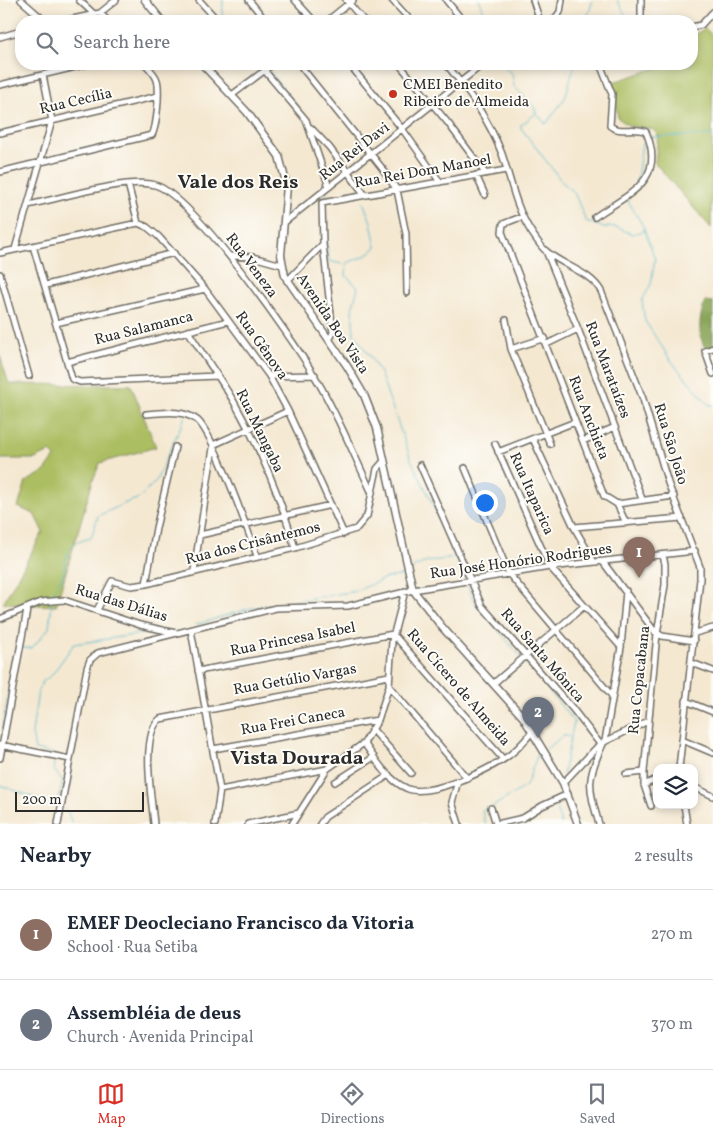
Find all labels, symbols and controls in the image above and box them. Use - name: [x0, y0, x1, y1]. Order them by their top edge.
- search box: [15, 15, 698, 70]
- icon: search: [33, 29, 61, 57]
- text: Search here: [73, 30, 170, 56]
- place label: CMEI Benedito Ribeiro de Almeida: [403, 75, 529, 113]
- street label: Rua Cecília: [38, 83, 114, 121]
- marker: CMEI Benedito Ribeiro de Almeida: [387, 88, 399, 100]
- street label: Rua Rei Davi: [315, 118, 395, 186]
- street label: Rua Rei Dom Manoel: [353, 150, 493, 194]
- district label: Vale dos Reis: [178, 169, 299, 197]
- street label: Rua Veneza: [220, 229, 282, 303]
- street label: Avenida Boa Vista: [290, 269, 374, 379]
- street label: Rua Salamanca: [93, 307, 195, 351]
- street label: Rua Gênova: [230, 307, 292, 385]
- street label: Rua Marataízes: [579, 318, 635, 422]
- street label: Rua Anchieta: [562, 373, 614, 463]
- street label: Rua Mangaba: [230, 386, 288, 476]
- street label: Rua São João: [648, 401, 692, 487]
- street label: Rua Itaparica: [503, 449, 559, 539]
- your location: [472, 490, 498, 516]
- street label: Rua dos Crisântemos: [183, 517, 323, 571]
- pin: 1: [623, 537, 655, 578]
- street label: Rua José Honório Rodrigues: [429, 539, 613, 585]
- street label: Rua das Dálias: [72, 580, 170, 628]
- street label: Rua Santa Mônica: [495, 604, 589, 708]
- street label: Rua Princesa Isabel: [228, 618, 358, 662]
- street label: Rua Cícero de Almeida: [401, 625, 515, 751]
- street label: Rua Copacabana: [624, 625, 656, 735]
- street label: Rua Getúlio Vargas: [232, 659, 358, 701]
- pin: 2: [522, 697, 554, 738]
- street label: Rua Frei Caneca: [239, 702, 347, 742]
- district label: Vista Dourada: [230, 745, 364, 773]
- map controls: [653, 764, 698, 809]
- button: layers: [653, 764, 698, 809]
- scale bar: [15, 789, 144, 812]
- text: 200 m: [22, 791, 62, 810]
- text: Nearby: [20, 842, 91, 871]
- text: 2 results: [634, 846, 693, 868]
- text: EMEF Deocleciano Francisco da Vitoria: [67, 911, 414, 937]
- text: 1: [33, 924, 39, 946]
- text: 270 m: [651, 924, 693, 946]
- text: School · Rua Setiba: [67, 937, 198, 959]
- text: Assembléia de deus: [67, 1001, 241, 1027]
- text: 2: [32, 1014, 40, 1036]
- text: 370 m: [651, 1014, 693, 1036]
- text: Church · Avenida Principal: [67, 1027, 254, 1049]
- tab: Map: [97, 1080, 125, 1129]
- tab: Directions: [320, 1080, 385, 1129]
- tab: Saved: [579, 1080, 616, 1129]

